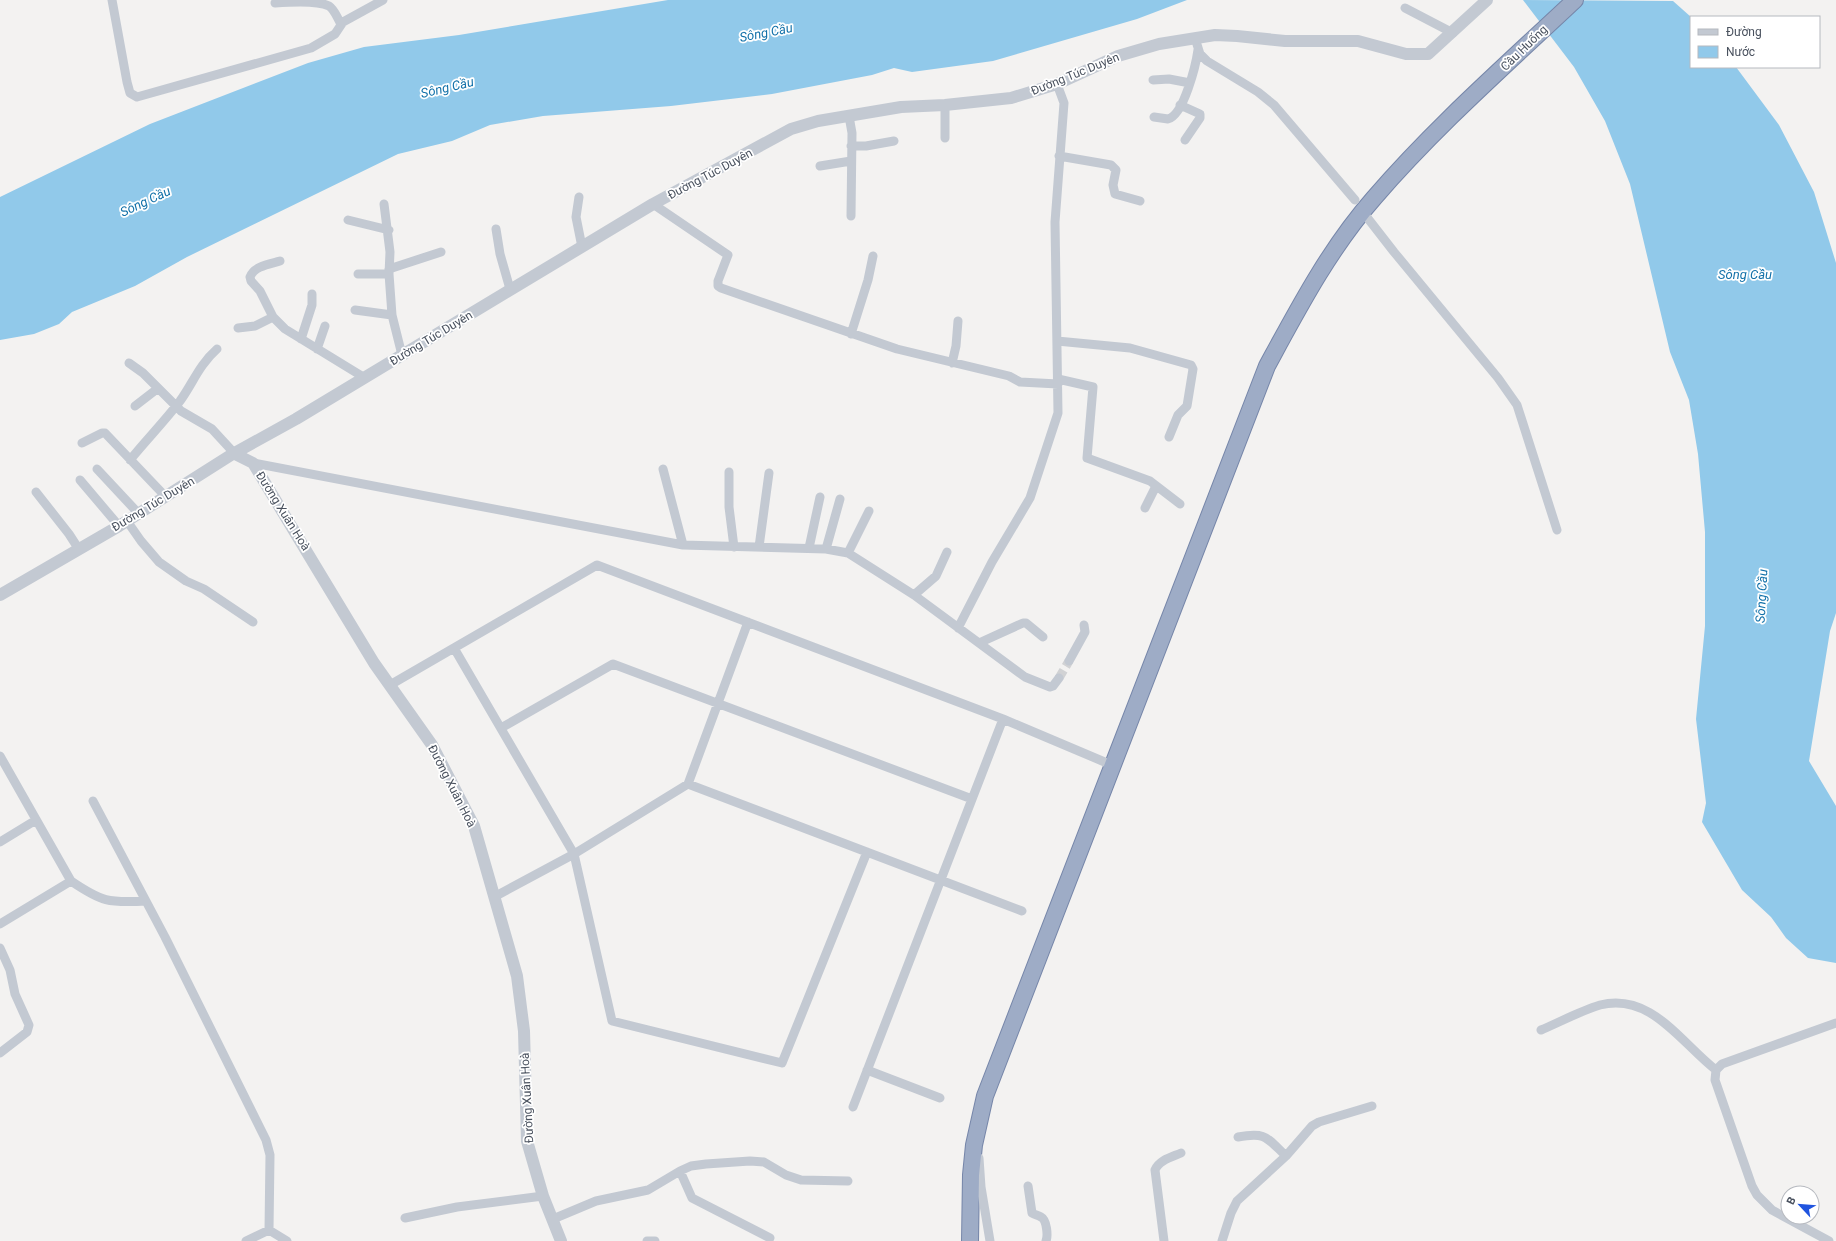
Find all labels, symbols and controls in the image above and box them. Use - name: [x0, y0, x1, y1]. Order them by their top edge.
- legend: [1690, 16, 1820, 68]
- water label: Sông Cầu: [738, 20, 794, 45]
- street label: Cầu Huống: [1498, 22, 1550, 74]
- text: Đường: [1726, 25, 1762, 39]
- text: Nước: [1726, 45, 1755, 59]
- street label: Đường Túc Duyên: [1029, 50, 1121, 98]
- water label: Sông Cầu: [419, 74, 475, 101]
- street label: Đường Túc Duyên: [665, 146, 755, 202]
- water label: Sông Cầu: [118, 183, 173, 220]
- water label: Sông Cầu: [1718, 267, 1772, 282]
- street label: Đường Túc Duyên: [387, 308, 475, 368]
- street label: Đường Xuân Hoà: [253, 469, 313, 553]
- street label: Đường Túc Duyên: [109, 474, 197, 534]
- water label: Sông Cầu: [1753, 569, 1770, 623]
- street label: Đường Xuân Hoà: [425, 742, 479, 830]
- street label: Đường Xuân Hoà: [518, 1052, 536, 1144]
- north arrow: [1780, 1185, 1820, 1225]
- text: B: [1784, 1195, 1799, 1207]

